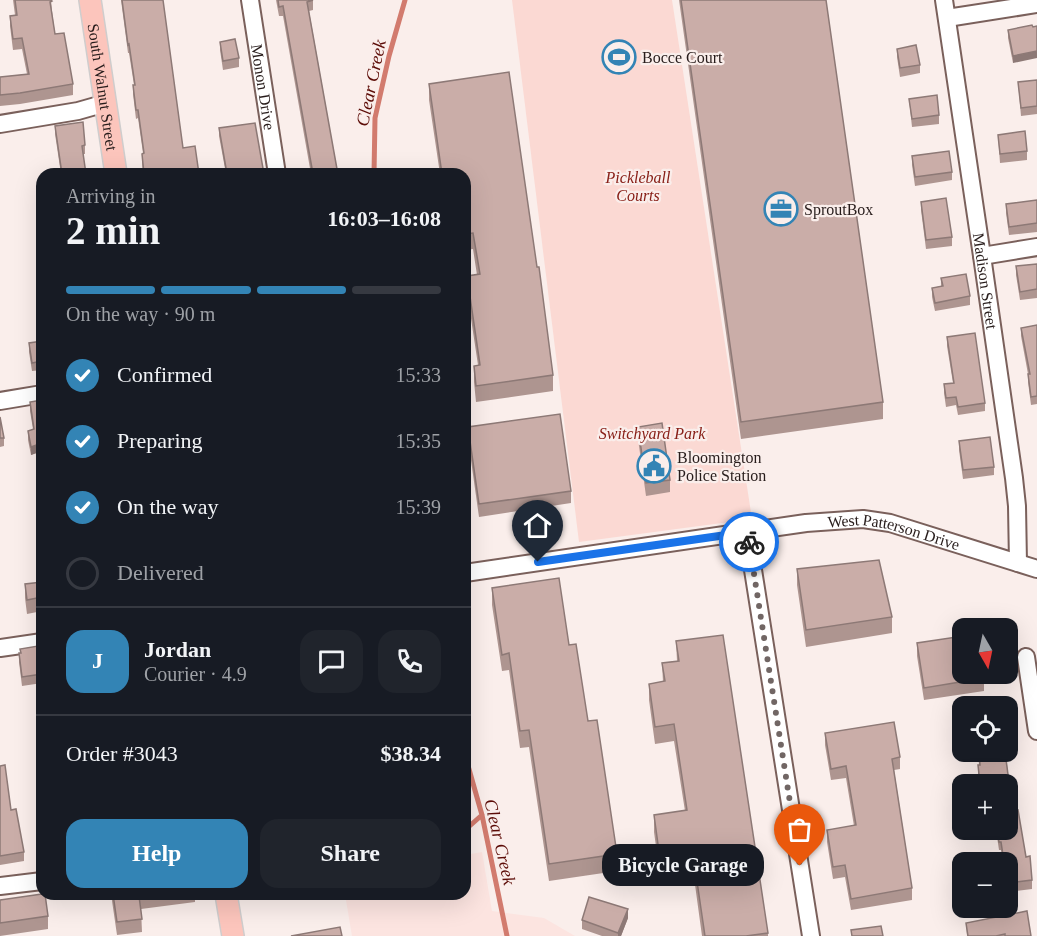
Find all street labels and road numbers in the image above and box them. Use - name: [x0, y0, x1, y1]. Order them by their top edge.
- street label: South Walnut Street: [85, 22, 121, 152]
- street label: Monon Drive: [248, 43, 279, 131]
- street label: Madison Street: [970, 232, 1001, 331]
- street label: West Patterson Drive: [827, 511, 962, 553]

